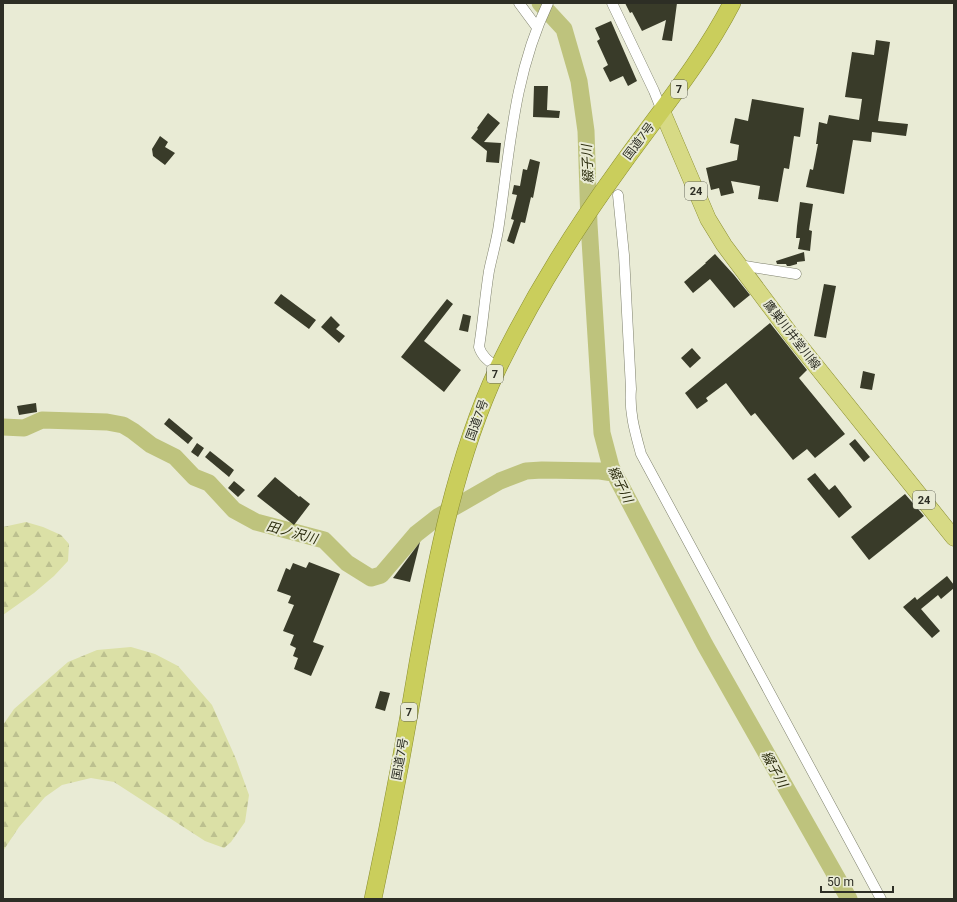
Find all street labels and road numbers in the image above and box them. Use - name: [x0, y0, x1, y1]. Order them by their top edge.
- road number: 7: [671, 80, 687, 98]
- street label: 国道7号: [621, 120, 657, 162]
- road number: 24: [685, 182, 707, 200]
- street label: 鷹巣川井堂川線: [761, 298, 823, 372]
- road number: 7: [487, 365, 503, 383]
- street label: 国道7号: [463, 398, 491, 442]
- road number: 24: [913, 491, 935, 509]
- road number: 7: [401, 703, 417, 721]
- street label: 国道7号: [389, 737, 411, 781]

